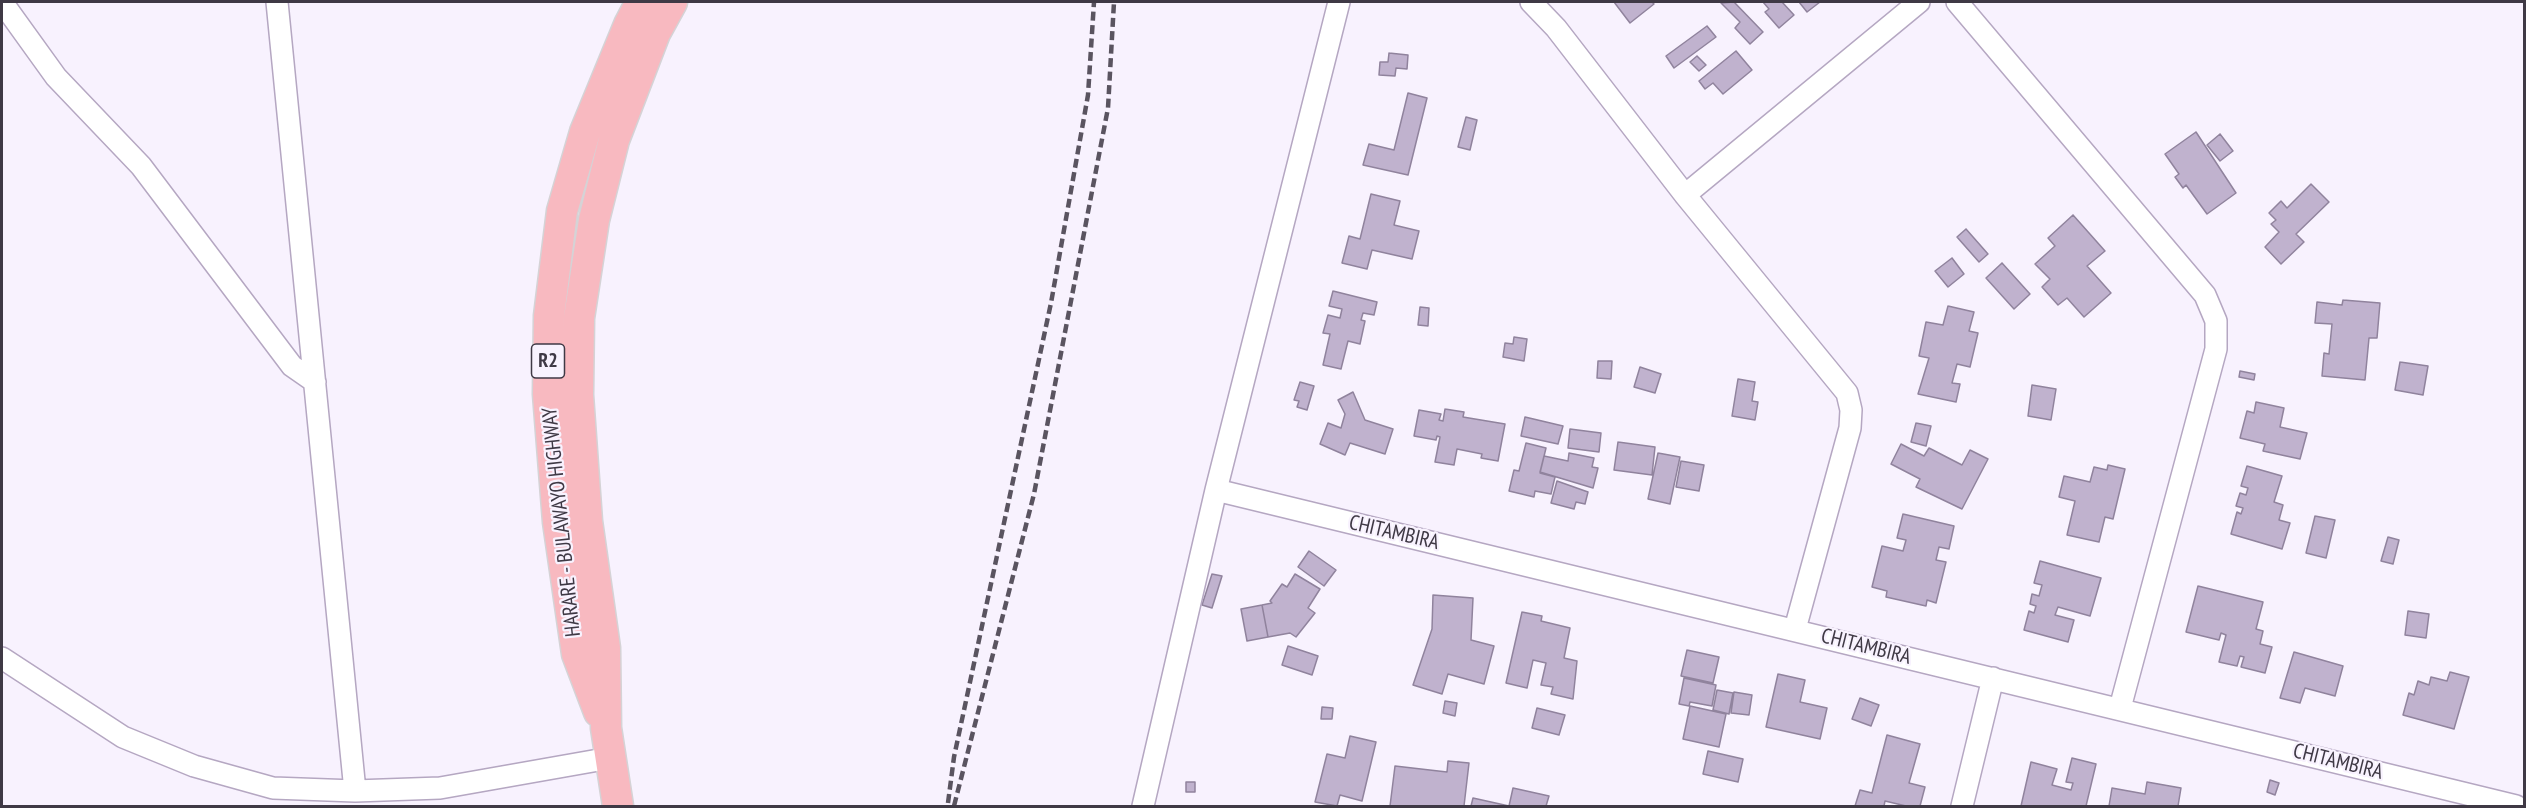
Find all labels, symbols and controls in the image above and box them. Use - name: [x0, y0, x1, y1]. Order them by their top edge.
- road number: R2: [532, 344, 564, 378]
- street label: HARARE - BULAWAYO HIGHWAY: [537, 406, 587, 638]
- street label: CHITAMBIRA: [1347, 510, 1441, 556]
- street label: CHITAMBIRA: [1819, 624, 1913, 670]
- street label: CHITAMBIRA: [2291, 739, 2385, 785]

